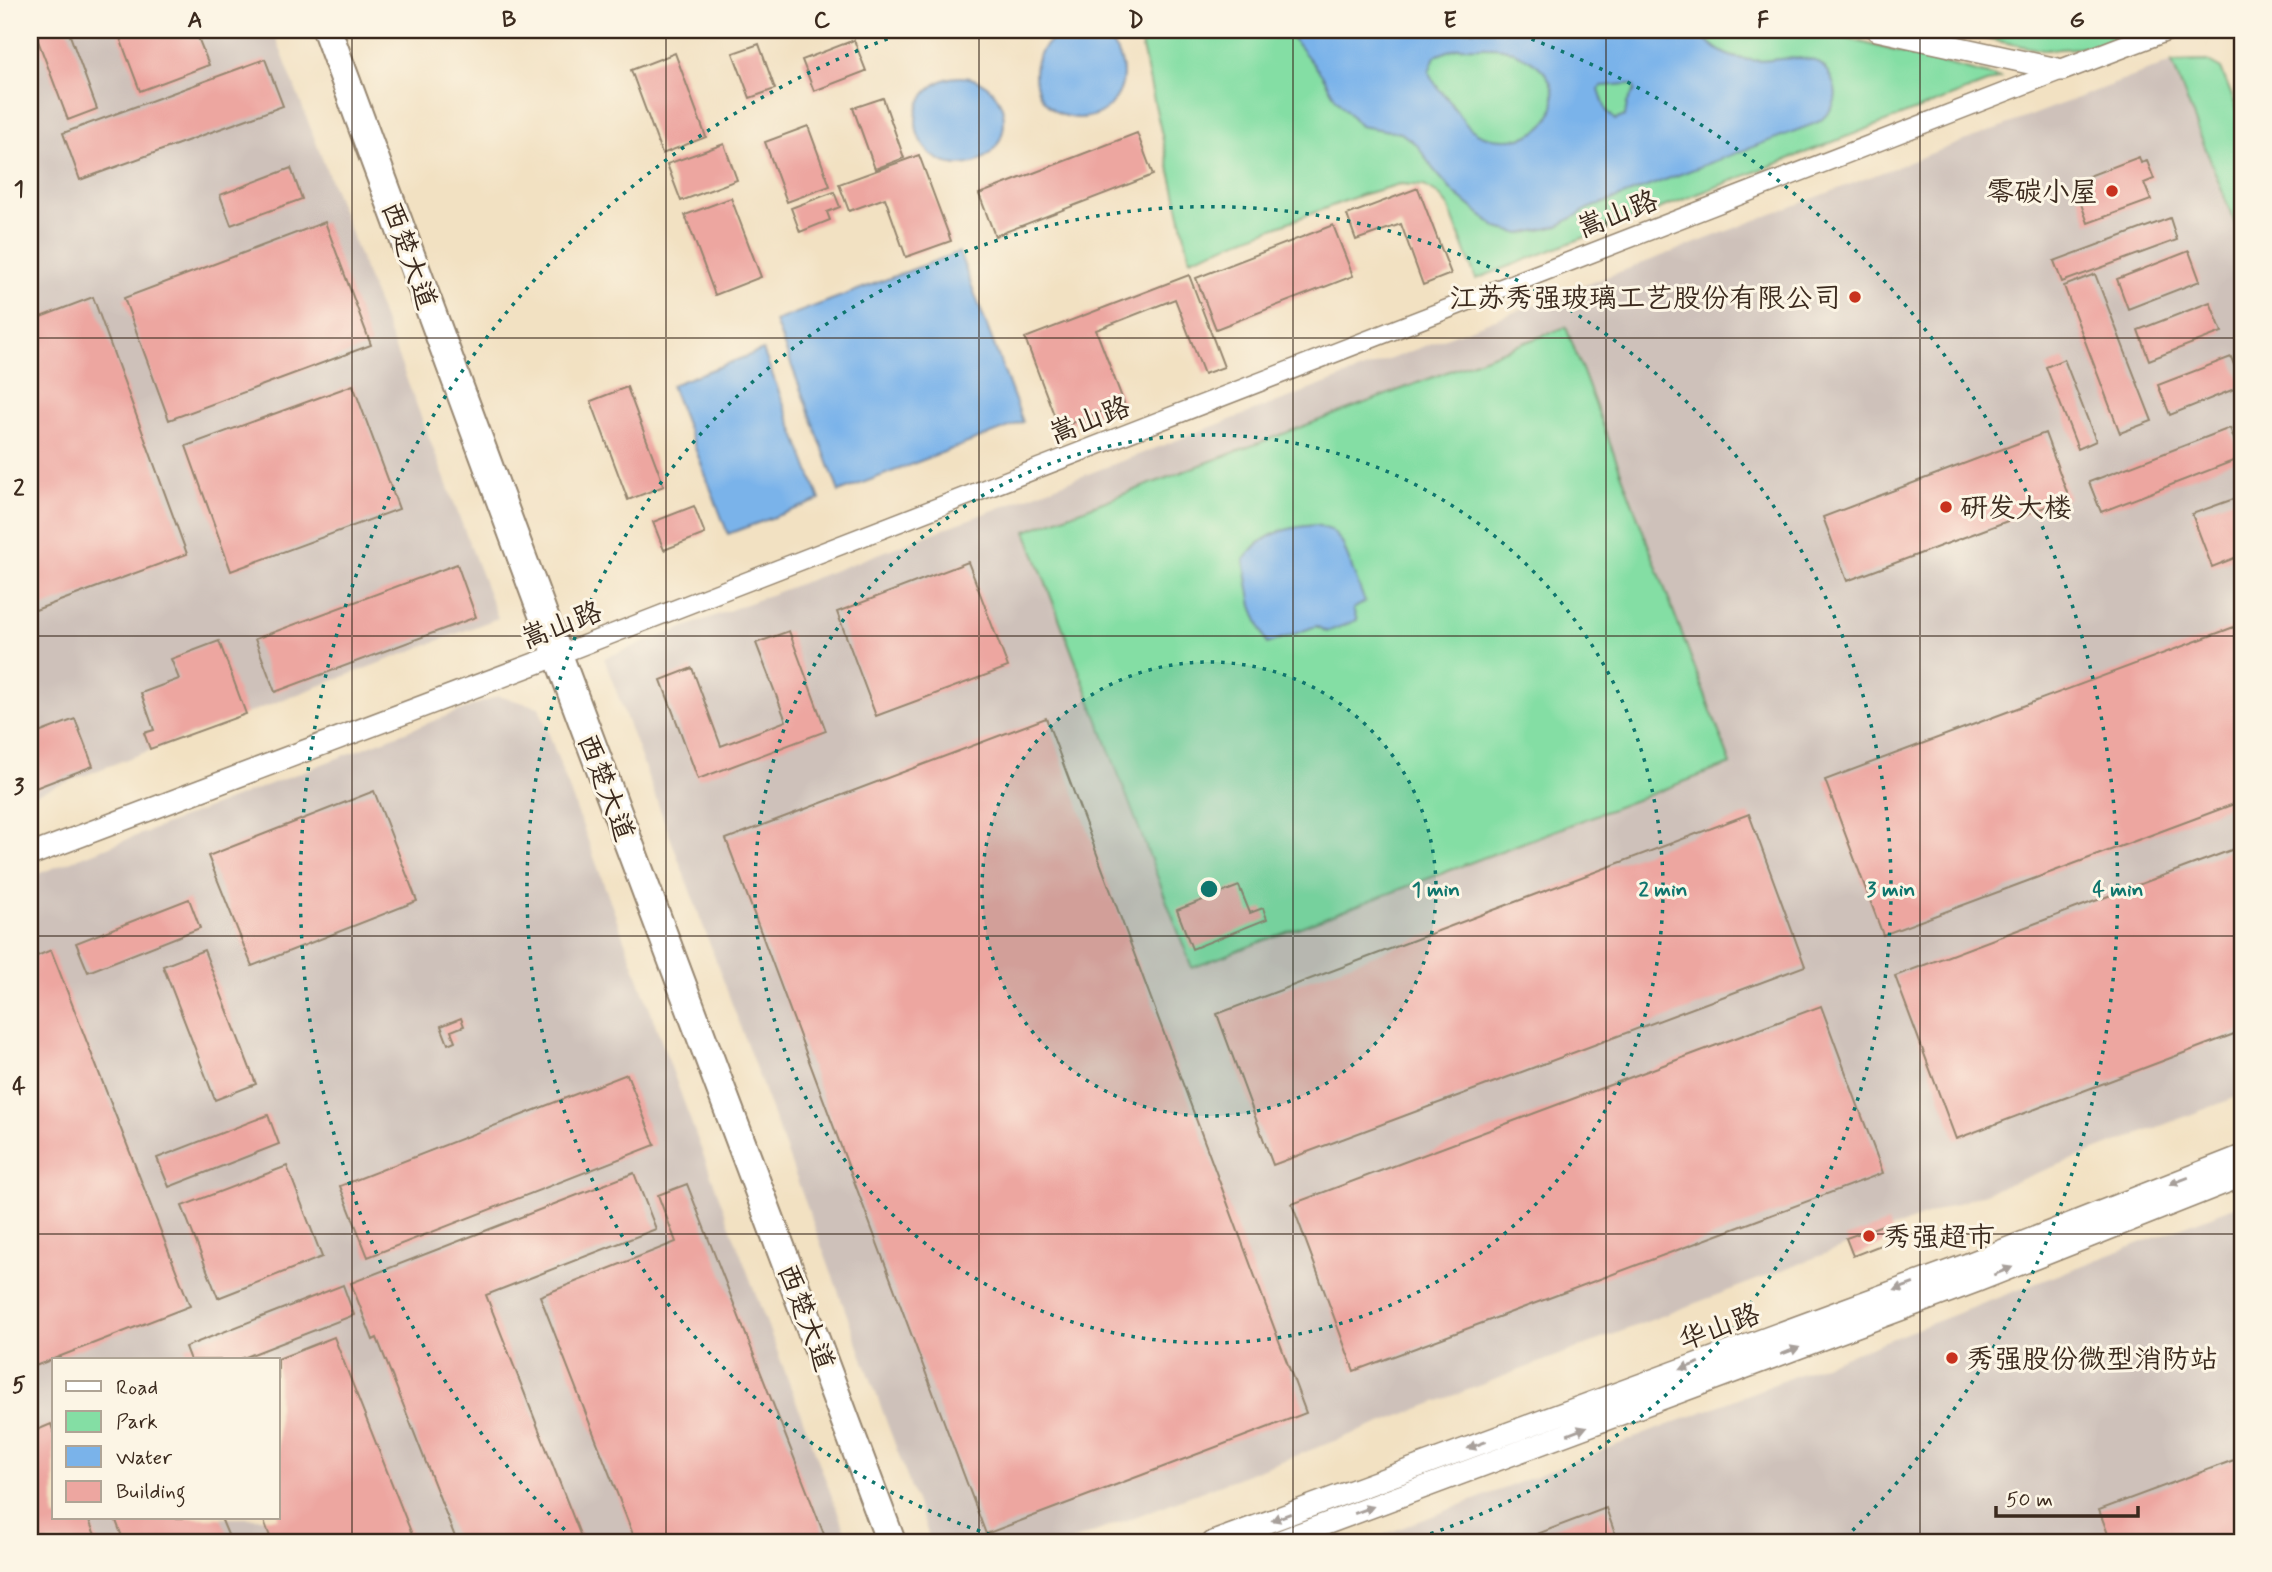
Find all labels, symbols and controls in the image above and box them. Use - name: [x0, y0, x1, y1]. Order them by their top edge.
- text: A: [187, 6, 203, 36]
- text: B: [502, 6, 517, 36]
- text: C: [814, 6, 831, 36]
- text: D: [1128, 6, 1144, 36]
- text: E: [1443, 6, 1457, 36]
- text: F: [1757, 6, 1769, 36]
- text: G: [2069, 6, 2085, 36]
- text: 1: [14, 175, 24, 205]
- place label: 零碳小屋: [1986, 175, 2098, 212]
- street label: 嵩山路: [1572, 183, 1664, 248]
- marker: 零碳小屋: [2104, 183, 2120, 199]
- street label: 西楚大道: [371, 197, 444, 315]
- place label: 江苏秀强玻璃工艺股份有限公司: [1449, 281, 1841, 318]
- marker: 江苏秀强玻璃工艺股份有限公司: [1847, 289, 1863, 305]
- street label: 嵩山路: [1044, 389, 1136, 454]
- text: 2: [13, 474, 25, 504]
- place label: 研发大楼: [1960, 491, 2072, 528]
- marker: 研发大楼: [1938, 499, 1954, 515]
- street label: 嵩山路: [516, 594, 608, 659]
- street label: 西楚大道: [567, 729, 642, 847]
- text: 3: [14, 773, 25, 803]
- text: 1 min: [1412, 876, 1460, 904]
- text: 2 min: [1638, 876, 1688, 904]
- text: 3 min: [1867, 876, 1915, 904]
- text: 4 min: [2092, 876, 2144, 904]
- centre of rings: [1197, 877, 1221, 901]
- text: 4: [12, 1072, 26, 1102]
- one-way arrow: [2168, 1176, 2189, 1187]
- place label: 秀强超市: [1883, 1220, 1995, 1257]
- marker: 秀强超市: [1861, 1228, 1877, 1244]
- street label: 西楚大道: [767, 1259, 842, 1377]
- one-way arrow: [1992, 1265, 2013, 1276]
- one-way arrow: [1893, 1282, 1914, 1293]
- street label: 华山路: [1674, 1297, 1766, 1360]
- place label: 秀强股份微型消防站: [1966, 1342, 2218, 1379]
- one-way arrow: [1779, 1345, 1800, 1356]
- marker: 秀强股份微型消防站: [1944, 1350, 1960, 1366]
- legend: [52, 1358, 280, 1520]
- one-way arrow: [1680, 1361, 1701, 1372]
- text: 5: [12, 1371, 26, 1401]
- text: Road: [116, 1374, 158, 1402]
- text: Park: [116, 1408, 158, 1436]
- one-way arrow: [1566, 1425, 1587, 1436]
- one-way arrow: [1467, 1440, 1488, 1451]
- text: Water: [116, 1444, 172, 1472]
- scale bar: [1996, 1474, 2137, 1518]
- text: Building: [116, 1478, 186, 1508]
- text: 50 m: [2006, 1486, 2053, 1514]
- one-way arrow: [1353, 1505, 1374, 1516]
- one-way arrow: [1270, 1512, 1291, 1523]

